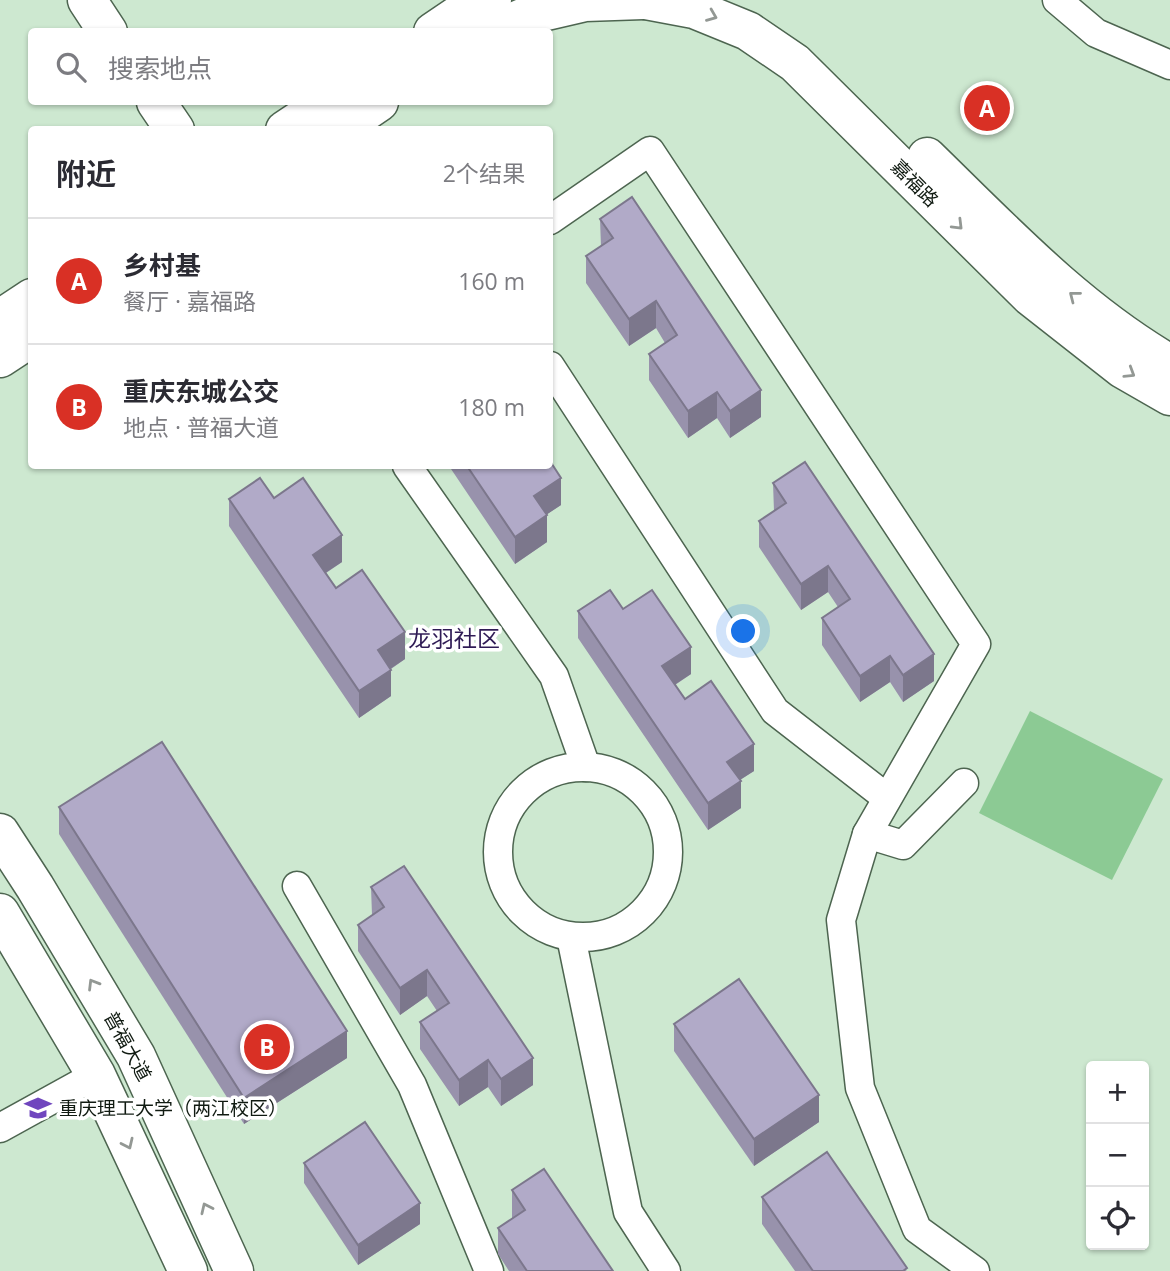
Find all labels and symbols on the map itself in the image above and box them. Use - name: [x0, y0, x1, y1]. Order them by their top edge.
- one-way arrow: [706, 8, 718, 22]
- pin: A: [964, 82, 1010, 134]
- street label: 嘉福路: [886, 154, 944, 212]
- one-way arrow: [950, 217, 963, 230]
- one-way arrow: [1070, 292, 1082, 305]
- one-way arrow: [1123, 365, 1136, 378]
- your location: [726, 614, 760, 648]
- district label: 龙羽社区: [408, 622, 500, 654]
- one-way arrow: [88, 978, 101, 991]
- street label: 普福大道: [98, 1006, 158, 1086]
- pin: B: [244, 1021, 290, 1073]
- school or university icon: 重庆理工大学（两江校区）: [23, 1093, 53, 1123]
- place label: 重庆理工大学（两江校区）: [59, 1095, 287, 1121]
- one-way arrow: [120, 1137, 134, 1149]
- one-way arrow: [200, 1203, 214, 1216]

